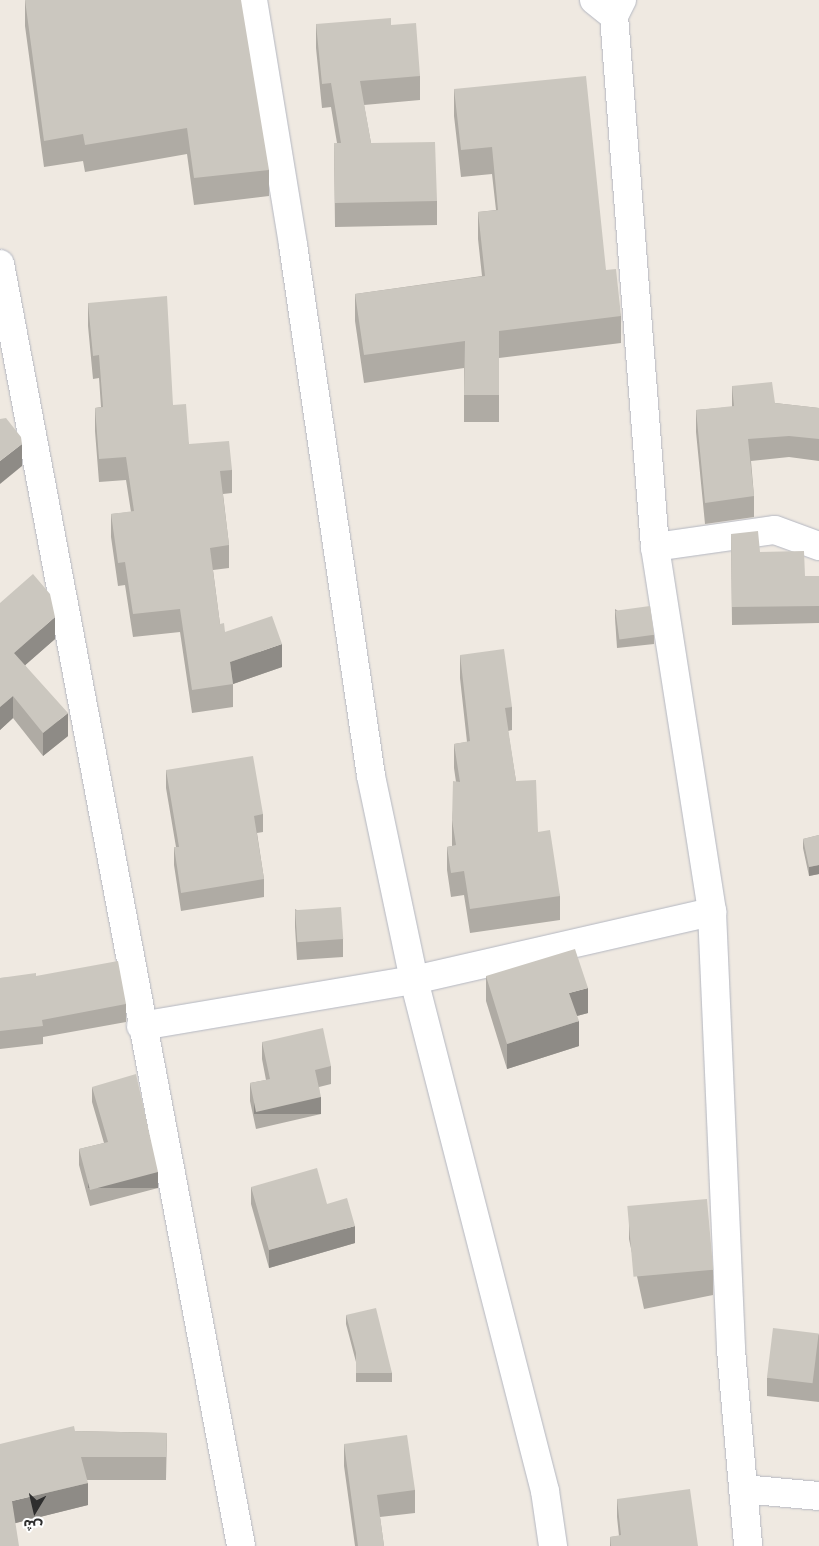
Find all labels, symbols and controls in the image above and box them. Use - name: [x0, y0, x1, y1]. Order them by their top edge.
- north arrow: [10, 1486, 60, 1536]
- text: ش: [22, 1514, 44, 1537]

